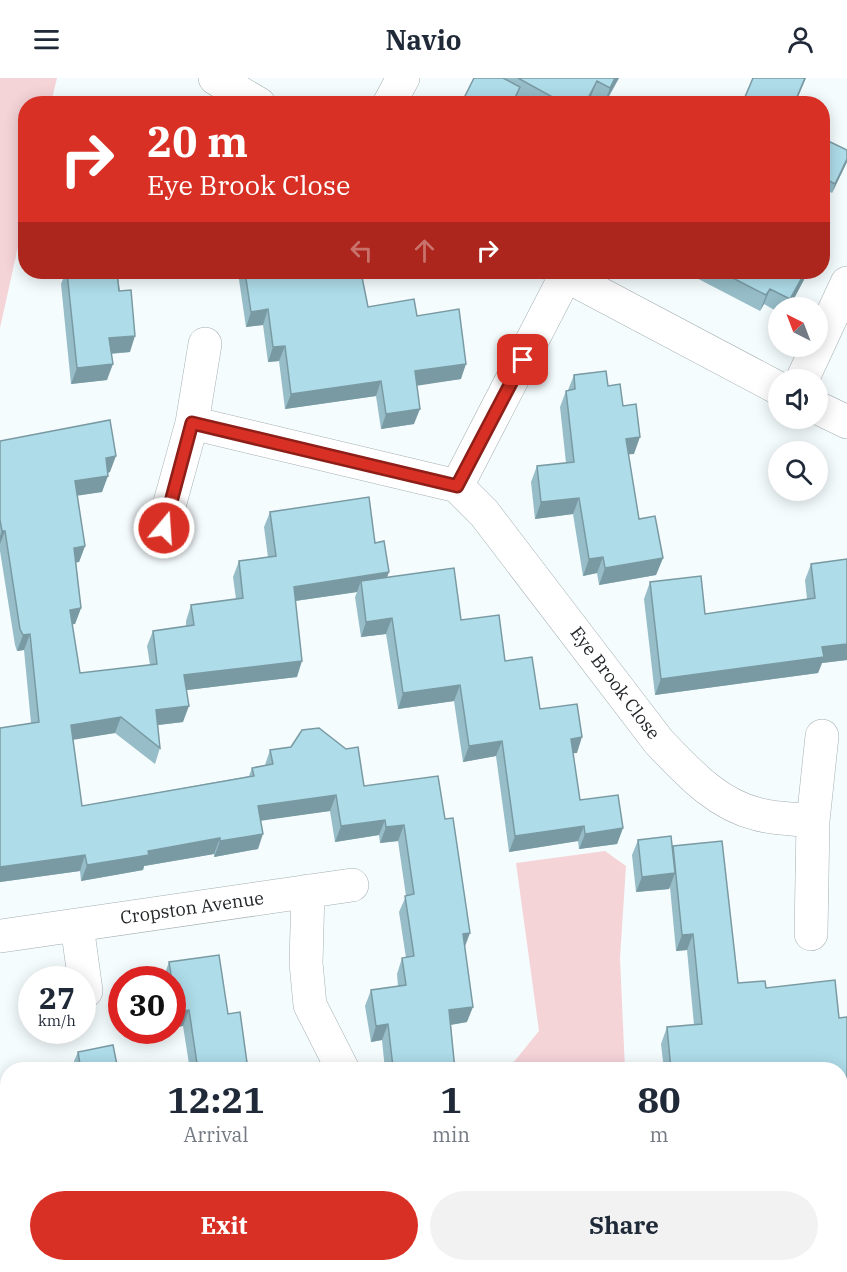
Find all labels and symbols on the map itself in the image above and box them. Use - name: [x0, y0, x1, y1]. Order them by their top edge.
- north arrow: [768, 297, 828, 357]
- pin: [497, 334, 548, 385]
- position arrow: [132, 496, 196, 560]
- street label: Eye Brook Close: [565, 622, 665, 744]
- street label: Cropston Avenue: [119, 886, 265, 929]
- speed limit sign: 30: [108, 966, 186, 1044]

